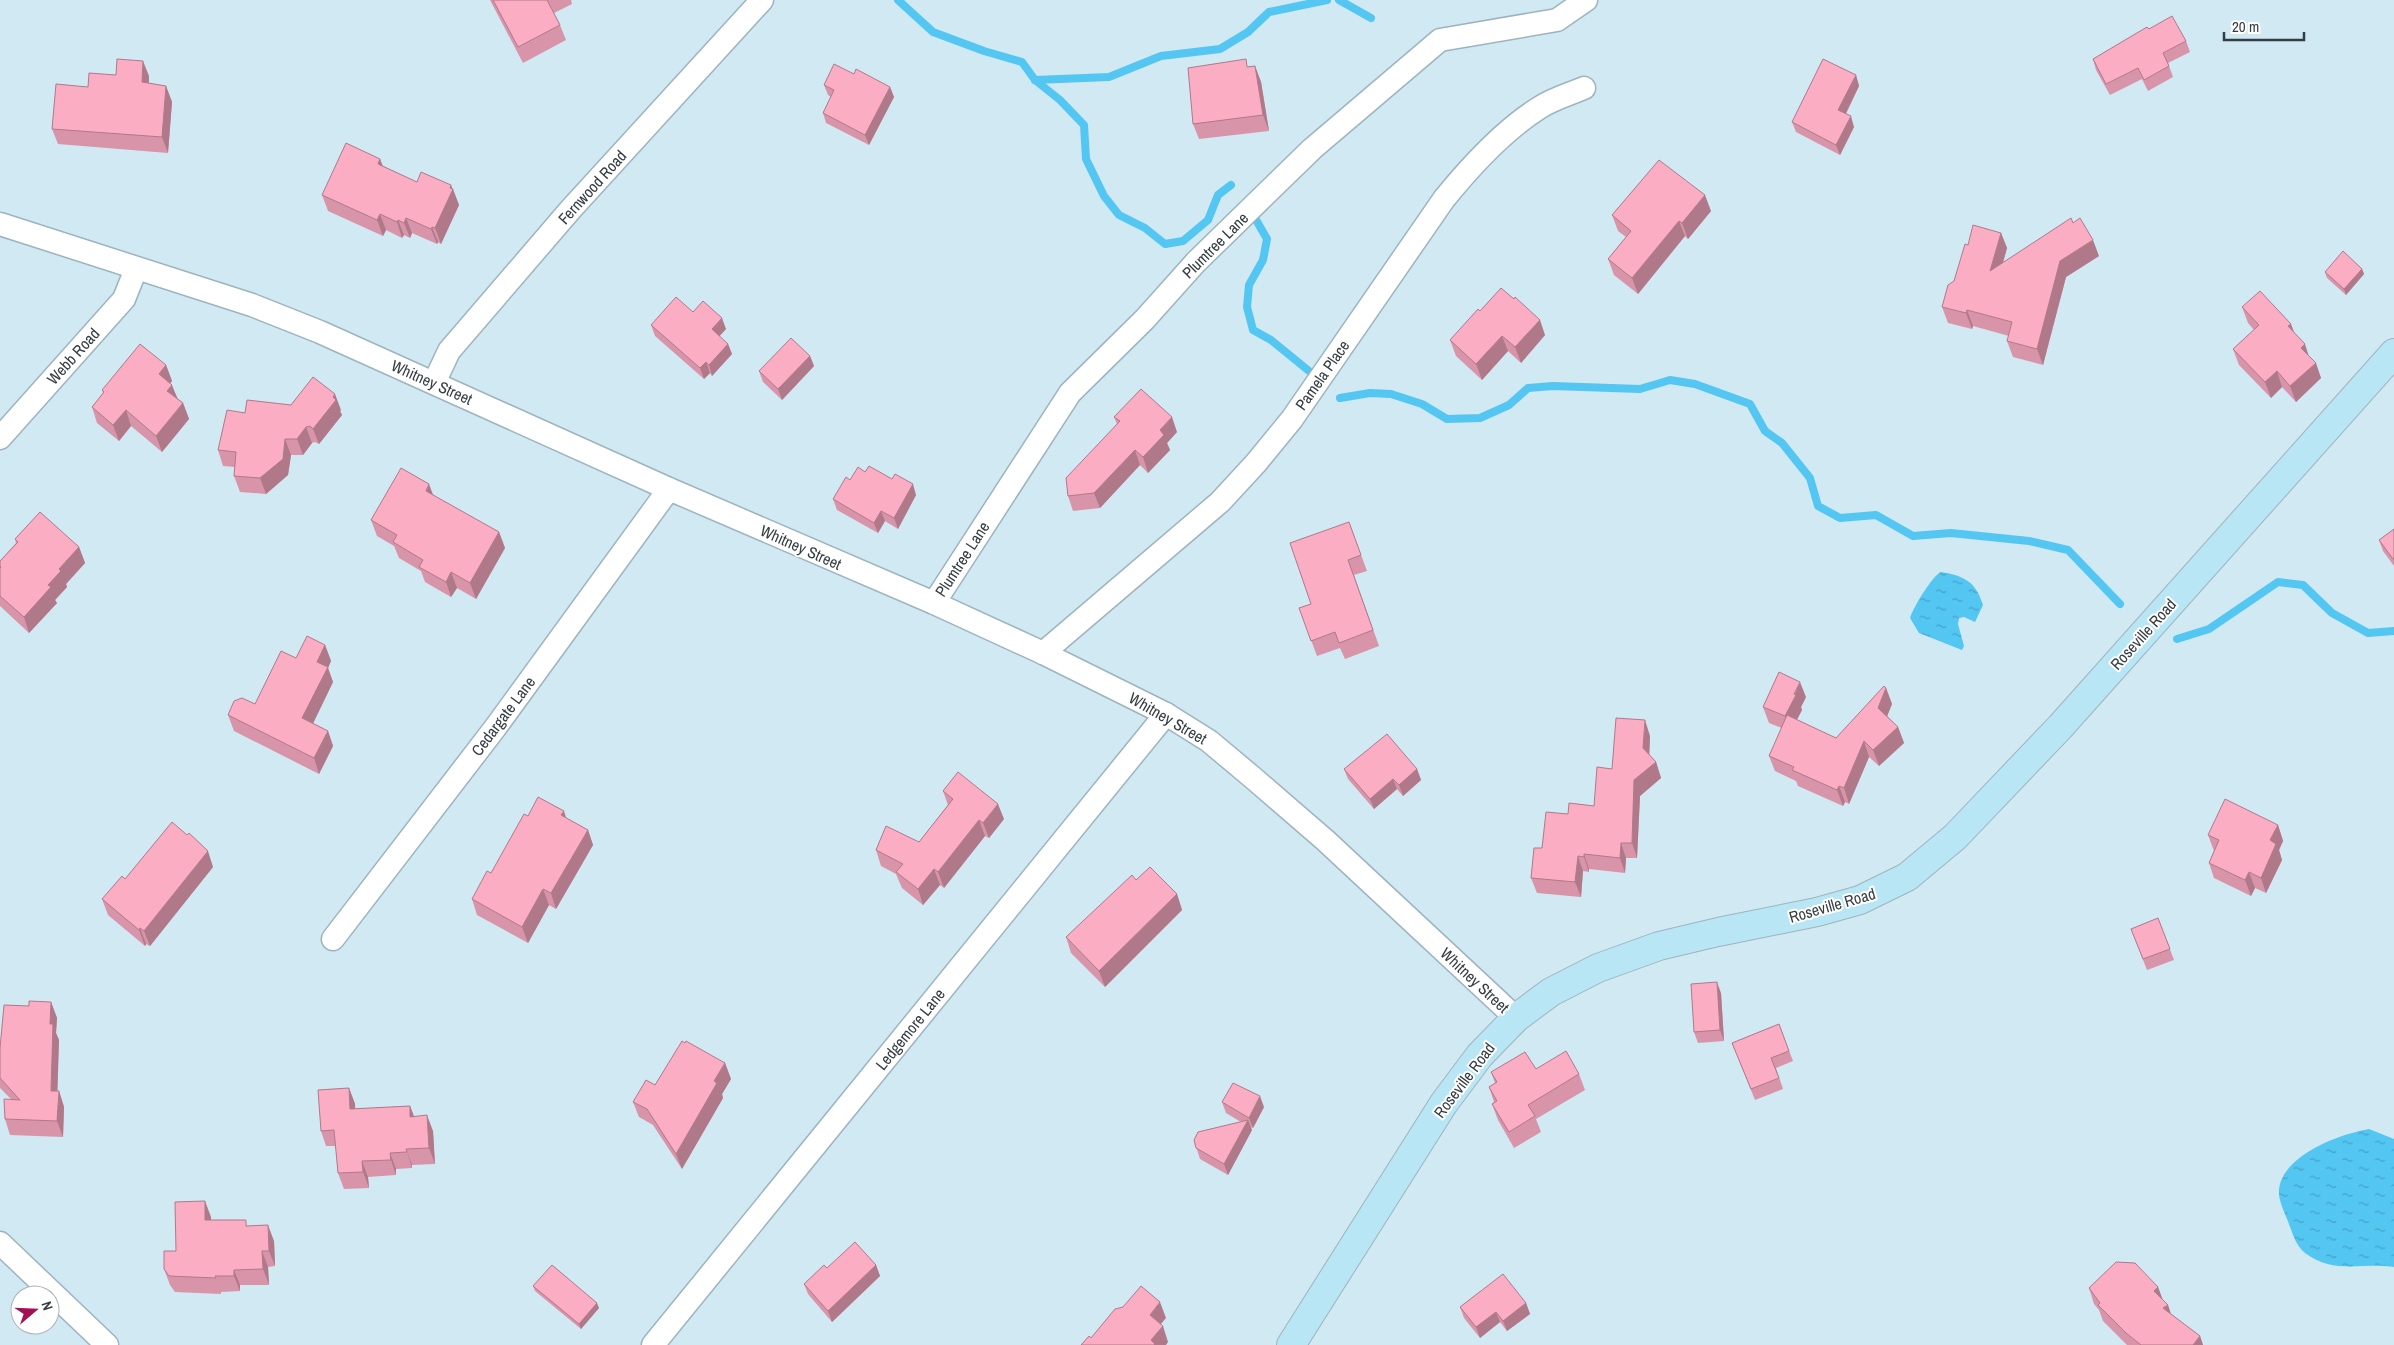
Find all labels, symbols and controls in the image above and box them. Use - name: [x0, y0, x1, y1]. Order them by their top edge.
- scale bar: [2224, 10, 2304, 42]
- text: 20 m: [2232, 16, 2259, 37]
- street label: Fernwood Road: [553, 145, 631, 229]
- street label: Plumtree Lane: [1177, 207, 1253, 283]
- street label: Webb Road: [42, 323, 104, 389]
- street label: Pamela Place: [1290, 336, 1354, 414]
- street label: Whitney Street: [388, 354, 476, 410]
- street label: Plumtree Lane: [930, 517, 994, 601]
- street label: Whitney Street: [757, 519, 845, 575]
- street label: Roseville Road: [2105, 594, 2181, 674]
- street label: Cedargate Lane: [466, 672, 540, 760]
- street label: Whitney Street: [1125, 687, 1211, 749]
- street label: Roseville Road: [1786, 882, 1878, 928]
- street label: Whitney Street: [1436, 942, 1514, 1018]
- street label: Ledgemore Lane: [870, 984, 950, 1074]
- street label: Roseville Road: [1428, 1038, 1500, 1122]
- north arrow: [10, 1285, 60, 1335]
- text: N: [37, 1299, 57, 1313]

